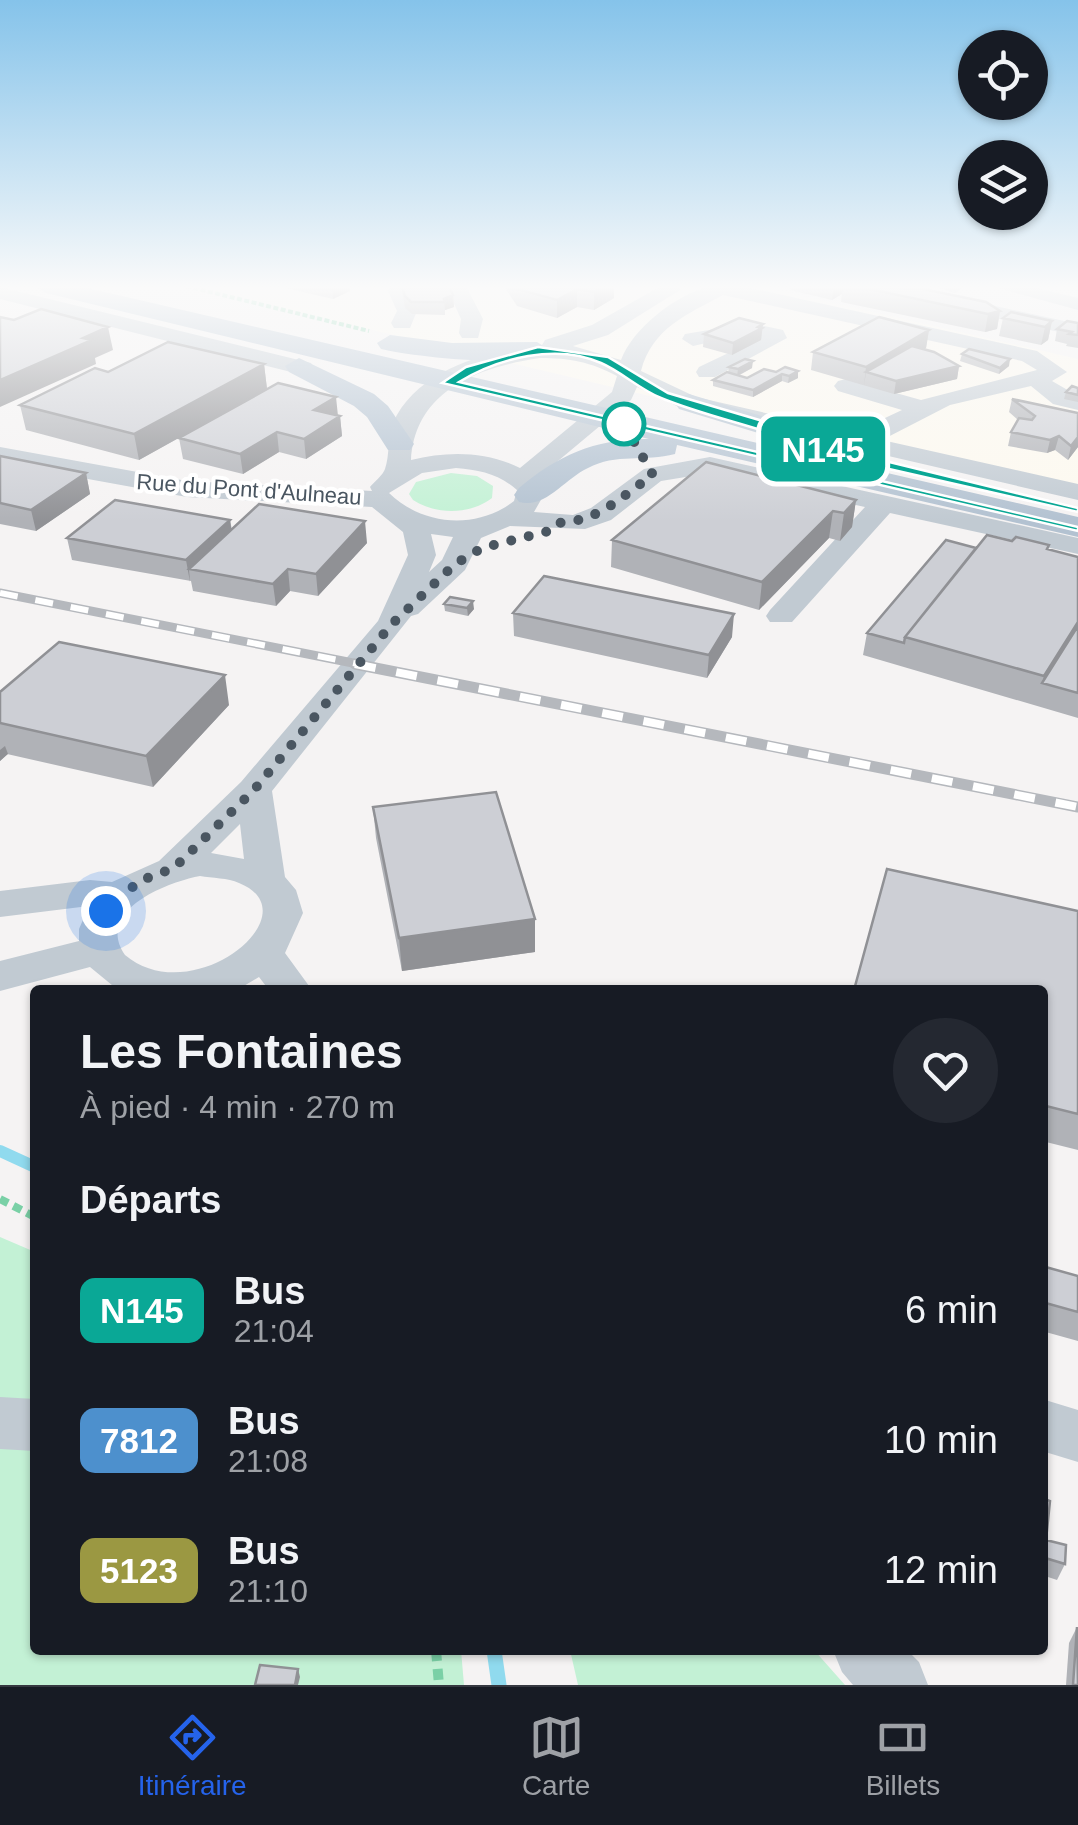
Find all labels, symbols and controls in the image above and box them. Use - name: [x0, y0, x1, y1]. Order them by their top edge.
- map controls: [958, 30, 1048, 230]
- button: locate: [958, 30, 1048, 120]
- button: layers: [958, 140, 1048, 230]
- unlabelled marker: [603, 403, 645, 445]
- line badge: N145: [753, 416, 893, 482]
- text: N145: [781, 430, 865, 469]
- street label: Rue du Pont d'Aulneau: [136, 469, 362, 510]
- your location: [81, 886, 131, 936]
- button: heart: [893, 1018, 998, 1123]
- text: Les Fontaines: [80, 1025, 403, 1078]
- text: À pied · 4 min · 270 m: [80, 1089, 395, 1125]
- text: Départs: [80, 1179, 222, 1221]
- text: Bus: [234, 1270, 305, 1312]
- text: 6 min: [905, 1289, 998, 1331]
- text: N145: [100, 1291, 184, 1330]
- text: 21:04: [234, 1313, 314, 1349]
- text: Bus: [228, 1400, 300, 1442]
- text: 10 min: [884, 1419, 998, 1461]
- text: 7812: [100, 1421, 178, 1460]
- text: 21:08: [228, 1443, 308, 1479]
- text: Bus: [228, 1530, 300, 1572]
- text: 12 min: [884, 1549, 998, 1591]
- text: 5123: [100, 1551, 178, 1590]
- text: 21:10: [228, 1573, 308, 1609]
- tab: Itinéraire: [138, 1710, 247, 1802]
- tab: Carte: [522, 1710, 590, 1802]
- tab: Billets: [866, 1710, 940, 1802]

